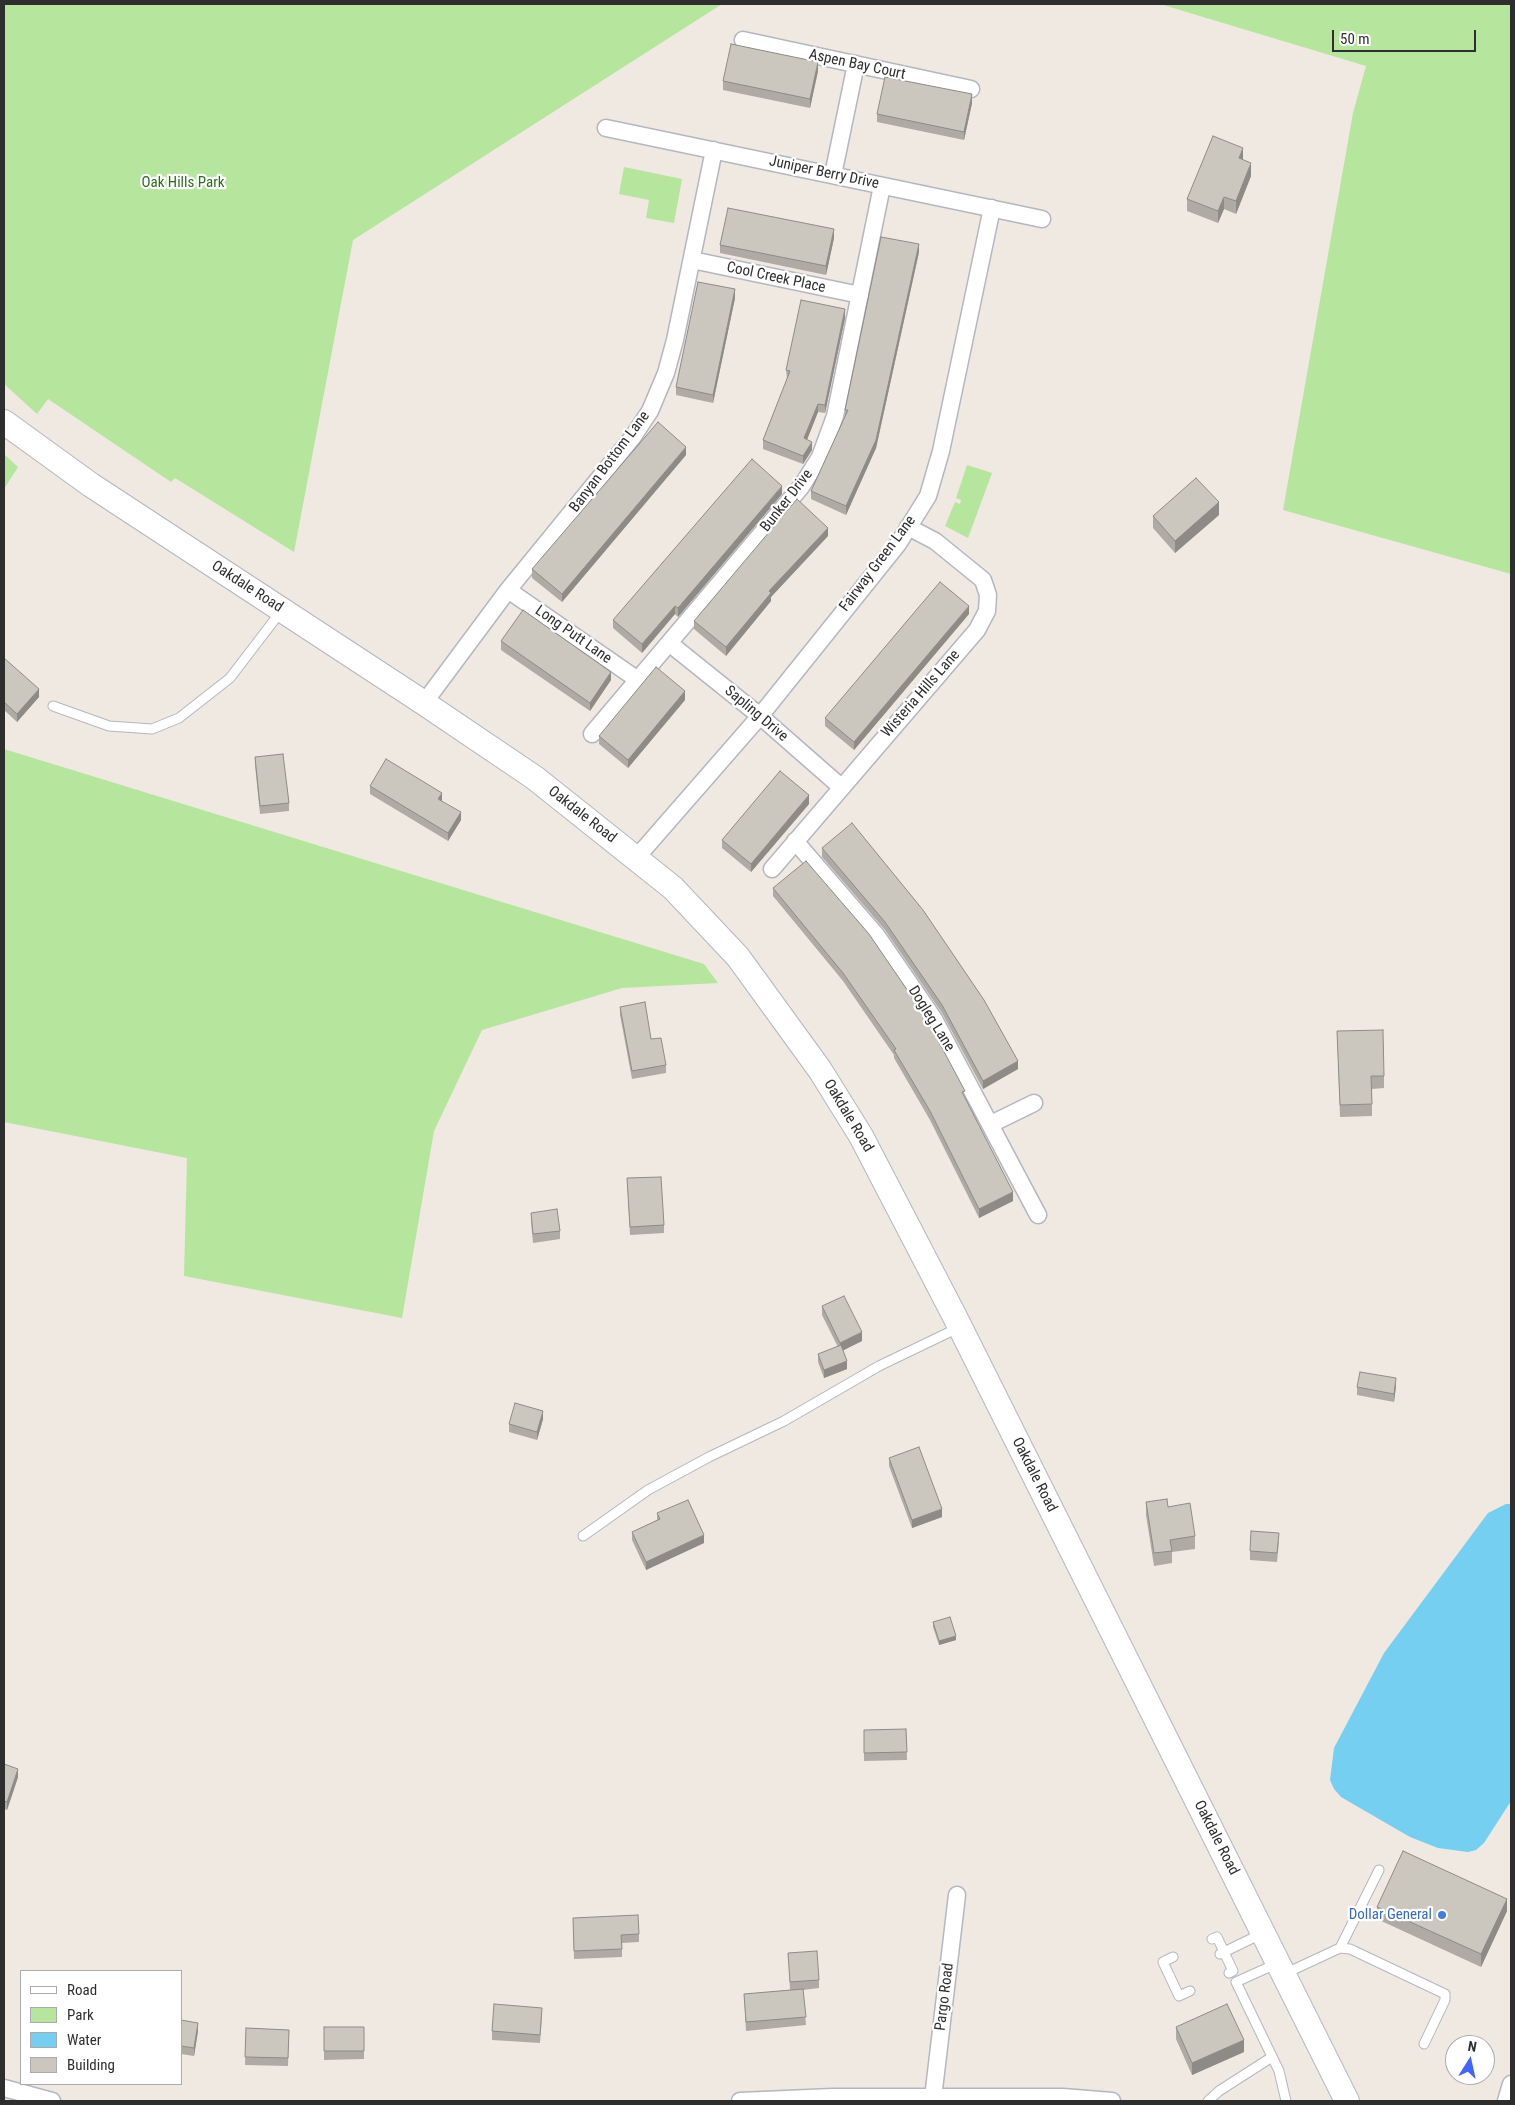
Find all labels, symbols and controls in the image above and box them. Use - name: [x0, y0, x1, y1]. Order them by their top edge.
- scale bar: [1335, 20, 1479, 52]
- text: 50 m: [1340, 30, 1370, 48]
- street label: Aspen Bay Court: [807, 46, 907, 84]
- street label: Juniper Berry Drive: [767, 153, 881, 193]
- park label: Oak Hills Park: [141, 174, 225, 192]
- street label: Cool Creek Place: [725, 259, 827, 297]
- street label: Banyan Bottom Lane: [566, 408, 654, 516]
- street label: Bunker Drive: [757, 466, 817, 536]
- street label: Fairway Green Lane: [836, 512, 920, 616]
- street label: Oakdale Road: [208, 557, 286, 617]
- street label: Long Putt Lane: [531, 602, 615, 668]
- street label: Wisteria Hills Lane: [878, 646, 964, 742]
- street label: Sapling Drive: [721, 682, 791, 746]
- street label: Oakdale Road: [544, 783, 620, 847]
- street label: Dogleg Lane: [904, 983, 958, 1055]
- street label: Oakdale Road: [819, 1076, 877, 1156]
- street label: Oakdale Road: [1007, 1435, 1061, 1515]
- street label: Oakdale Road: [1189, 1798, 1243, 1878]
- place label: Dollar General: [1349, 1906, 1432, 1924]
- marker: Dollar General: [1436, 1909, 1448, 1921]
- street label: Pargo Road: [932, 1962, 958, 2032]
- legend: [20, 1970, 182, 2085]
- text: Road: [67, 1981, 97, 1999]
- text: Park: [67, 2006, 94, 2024]
- text: Water: [67, 2031, 101, 2049]
- north arrow: [1445, 2035, 1495, 2085]
- text: N: [1467, 2038, 1478, 2055]
- text: Building: [67, 2056, 115, 2074]

